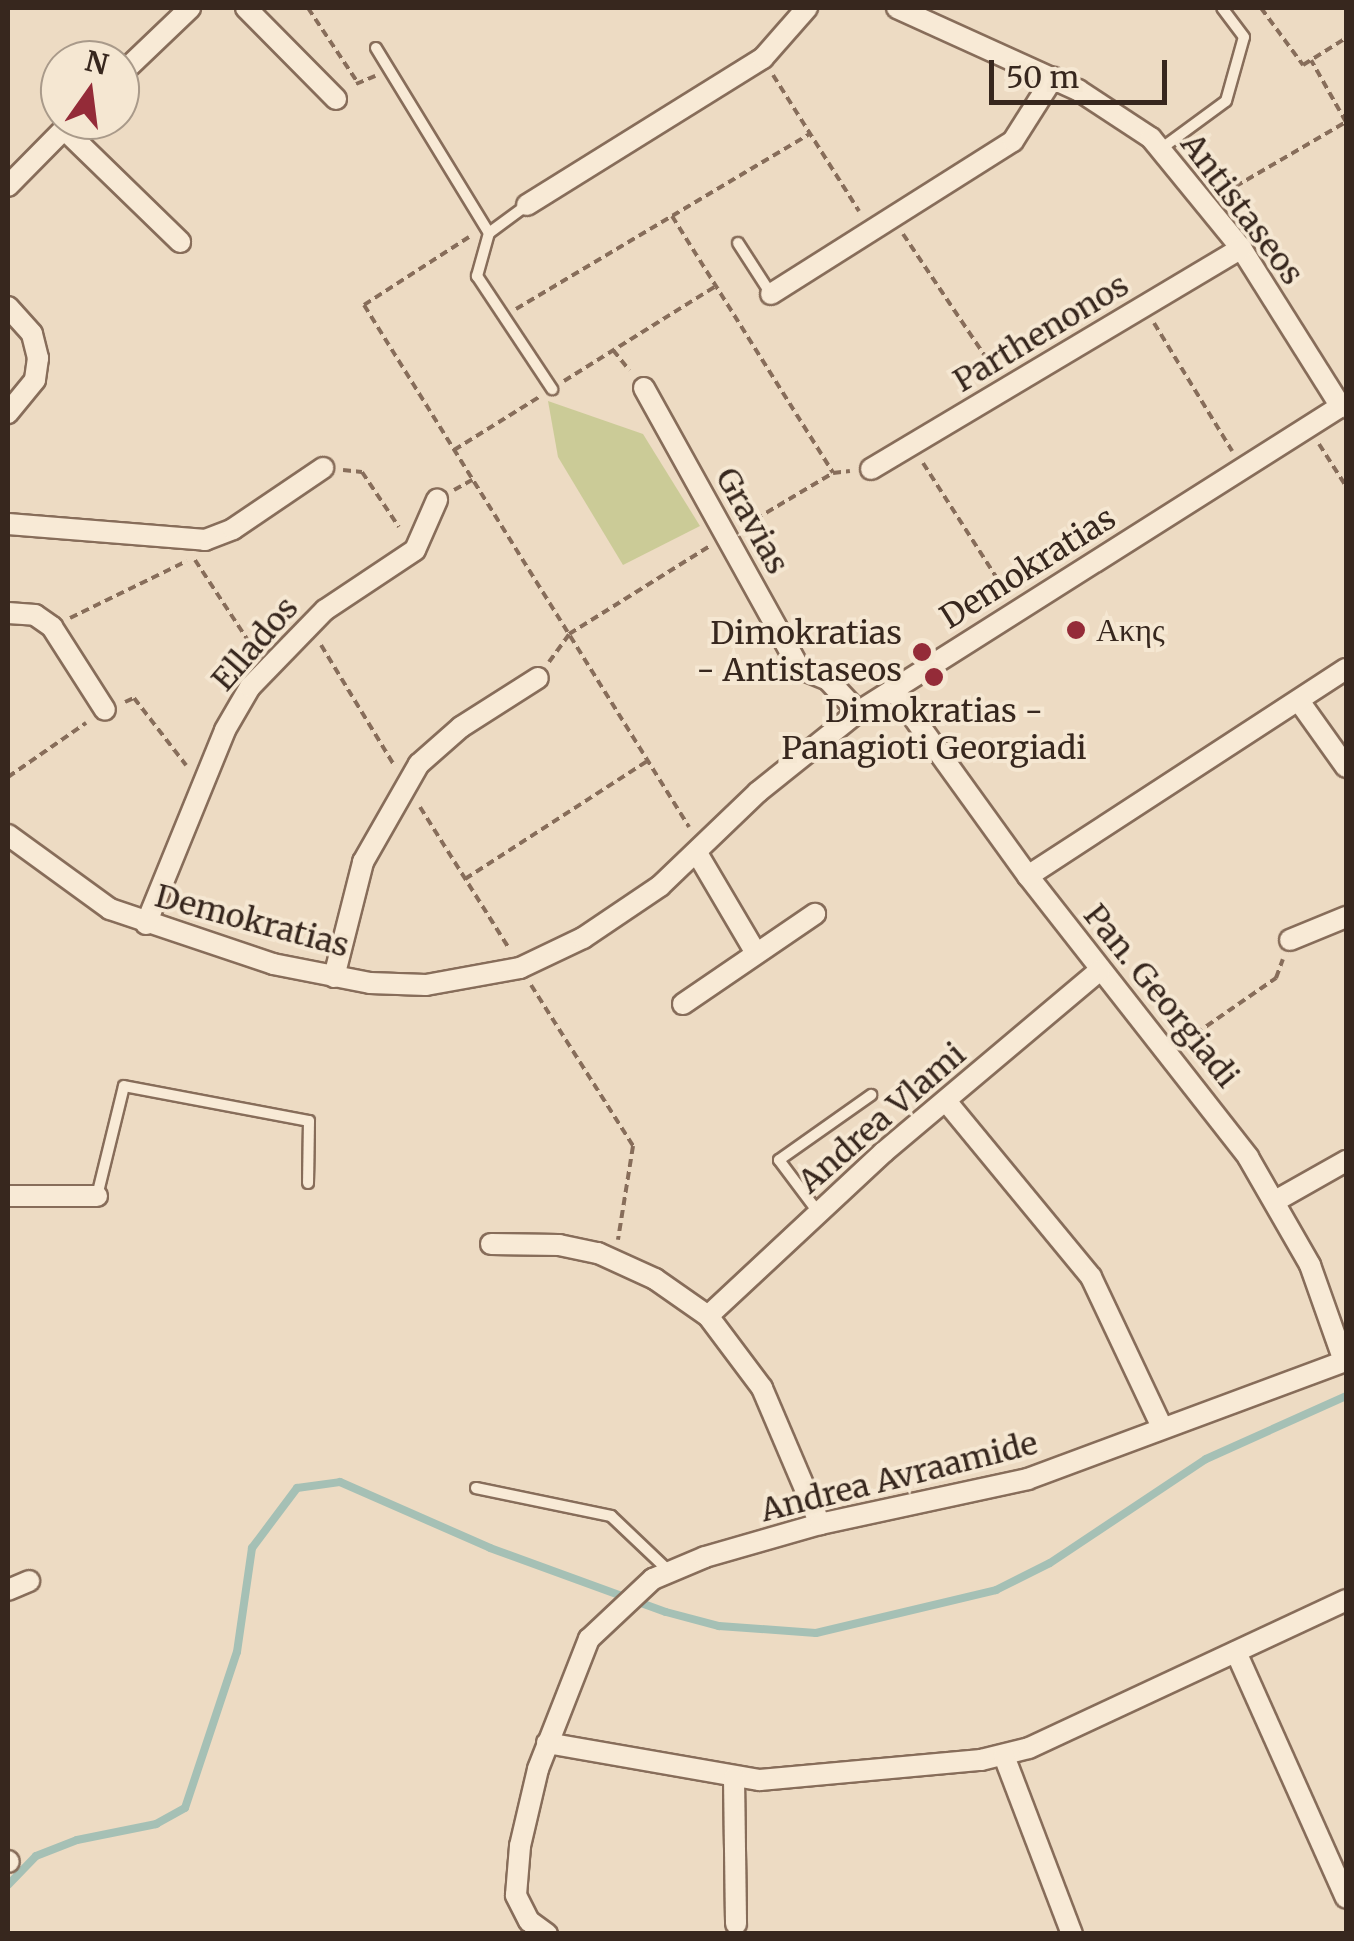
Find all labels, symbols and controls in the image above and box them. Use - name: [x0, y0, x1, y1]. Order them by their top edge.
- north arrow: [40, 40, 140, 140]
- scale bar: [994, 40, 1172, 102]
- text: N: [82, 43, 112, 83]
- text: 50 m: [1006, 58, 1079, 96]
- street label: Antistaseos: [1173, 126, 1311, 292]
- street label: Parthenonos: [947, 266, 1135, 400]
- street label: Gravias: [707, 461, 797, 581]
- street label: Demokratias: [933, 499, 1123, 637]
- street label: Ellados: [204, 589, 306, 699]
- place label: Ακης: [1096, 611, 1165, 649]
- place label: Dimokratias - Antistaseos: [696, 615, 902, 690]
- marker: Ακης: [1065, 619, 1087, 641]
- marker: Dimokratias - Antistaseos: [911, 641, 933, 663]
- marker: Dimokratias - Panagioti Georgiadi: [923, 666, 945, 688]
- place label: Dimokratias - Panagioti Georgiadi: [781, 693, 1087, 768]
- street label: Demokratias: [151, 877, 353, 965]
- street label: Pan. Georgiadi: [1075, 897, 1247, 1095]
- street label: Andrea Vlami: [790, 1035, 974, 1201]
- street label: Andrea Avraamide: [757, 1424, 1041, 1530]

